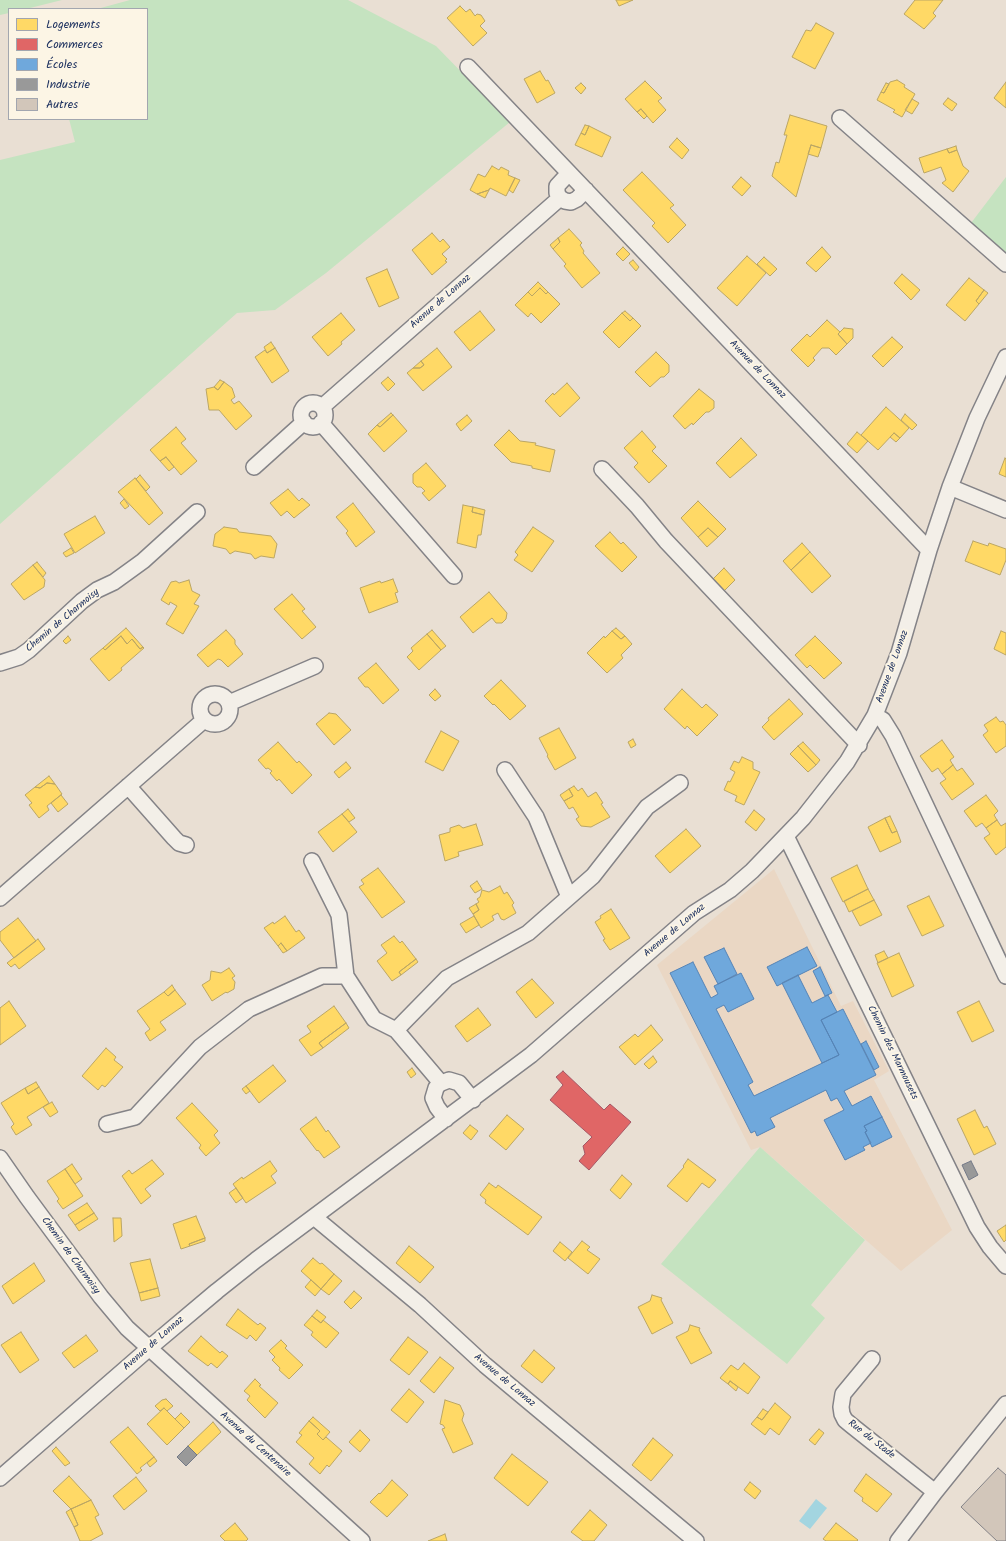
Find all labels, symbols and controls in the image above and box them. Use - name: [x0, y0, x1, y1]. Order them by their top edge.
- legend: [8, 8, 148, 120]
- text: Logements: [46, 15, 100, 34]
- text: Commerces: [46, 35, 103, 54]
- text: Écoles: [46, 55, 77, 74]
- text: Industrie: [46, 75, 90, 94]
- text: Autres: [46, 95, 78, 114]
- street label: Avenue de Lonnaz: [408, 272, 474, 332]
- street label: Avenue de Lonnaz: [726, 338, 788, 402]
- street label: Chemin de Charmoisy: [24, 587, 102, 655]
- street label: Avenue de Lonnaz: [874, 629, 912, 705]
- street label: Avenue de Lonnaz: [642, 902, 708, 960]
- street label: Chemin des Marmousets: [864, 1004, 920, 1102]
- street label: Chemin de Charmoisy: [38, 1215, 102, 1297]
- street label: Avenue de Lonnaz: [121, 1314, 187, 1374]
- street label: Avenue de Lonnaz: [471, 1352, 537, 1410]
- street label: Avenue du Centenaire: [217, 1410, 293, 1480]
- street label: Rue du Stade: [845, 1418, 897, 1462]

